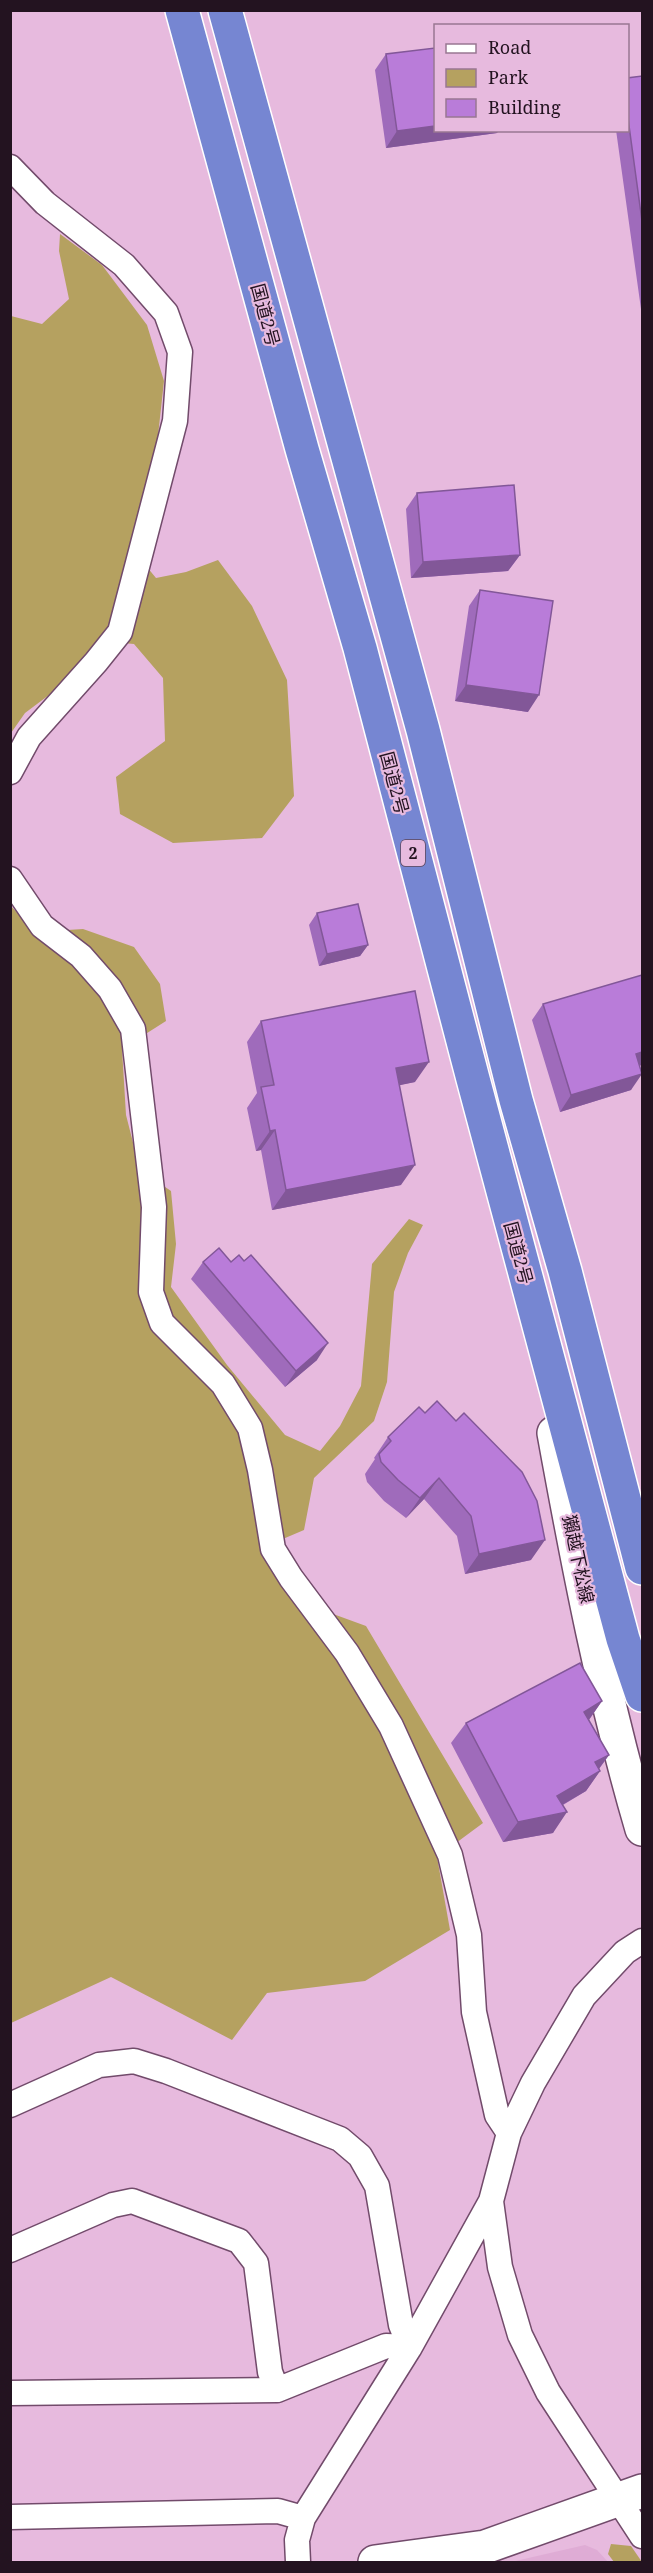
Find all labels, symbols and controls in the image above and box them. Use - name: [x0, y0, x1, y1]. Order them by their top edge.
- legend: [434, 24, 629, 132]
- text: Road: [488, 35, 531, 59]
- text: Park: [488, 65, 528, 89]
- text: Building: [488, 95, 561, 119]
- street label: 国道2号: [246, 281, 286, 349]
- street label: 国道2号: [375, 749, 415, 817]
- road number: 2: [401, 840, 425, 866]
- street label: 国道2号: [499, 1219, 539, 1287]
- street label: 獺越下松線: [558, 1512, 600, 1606]

